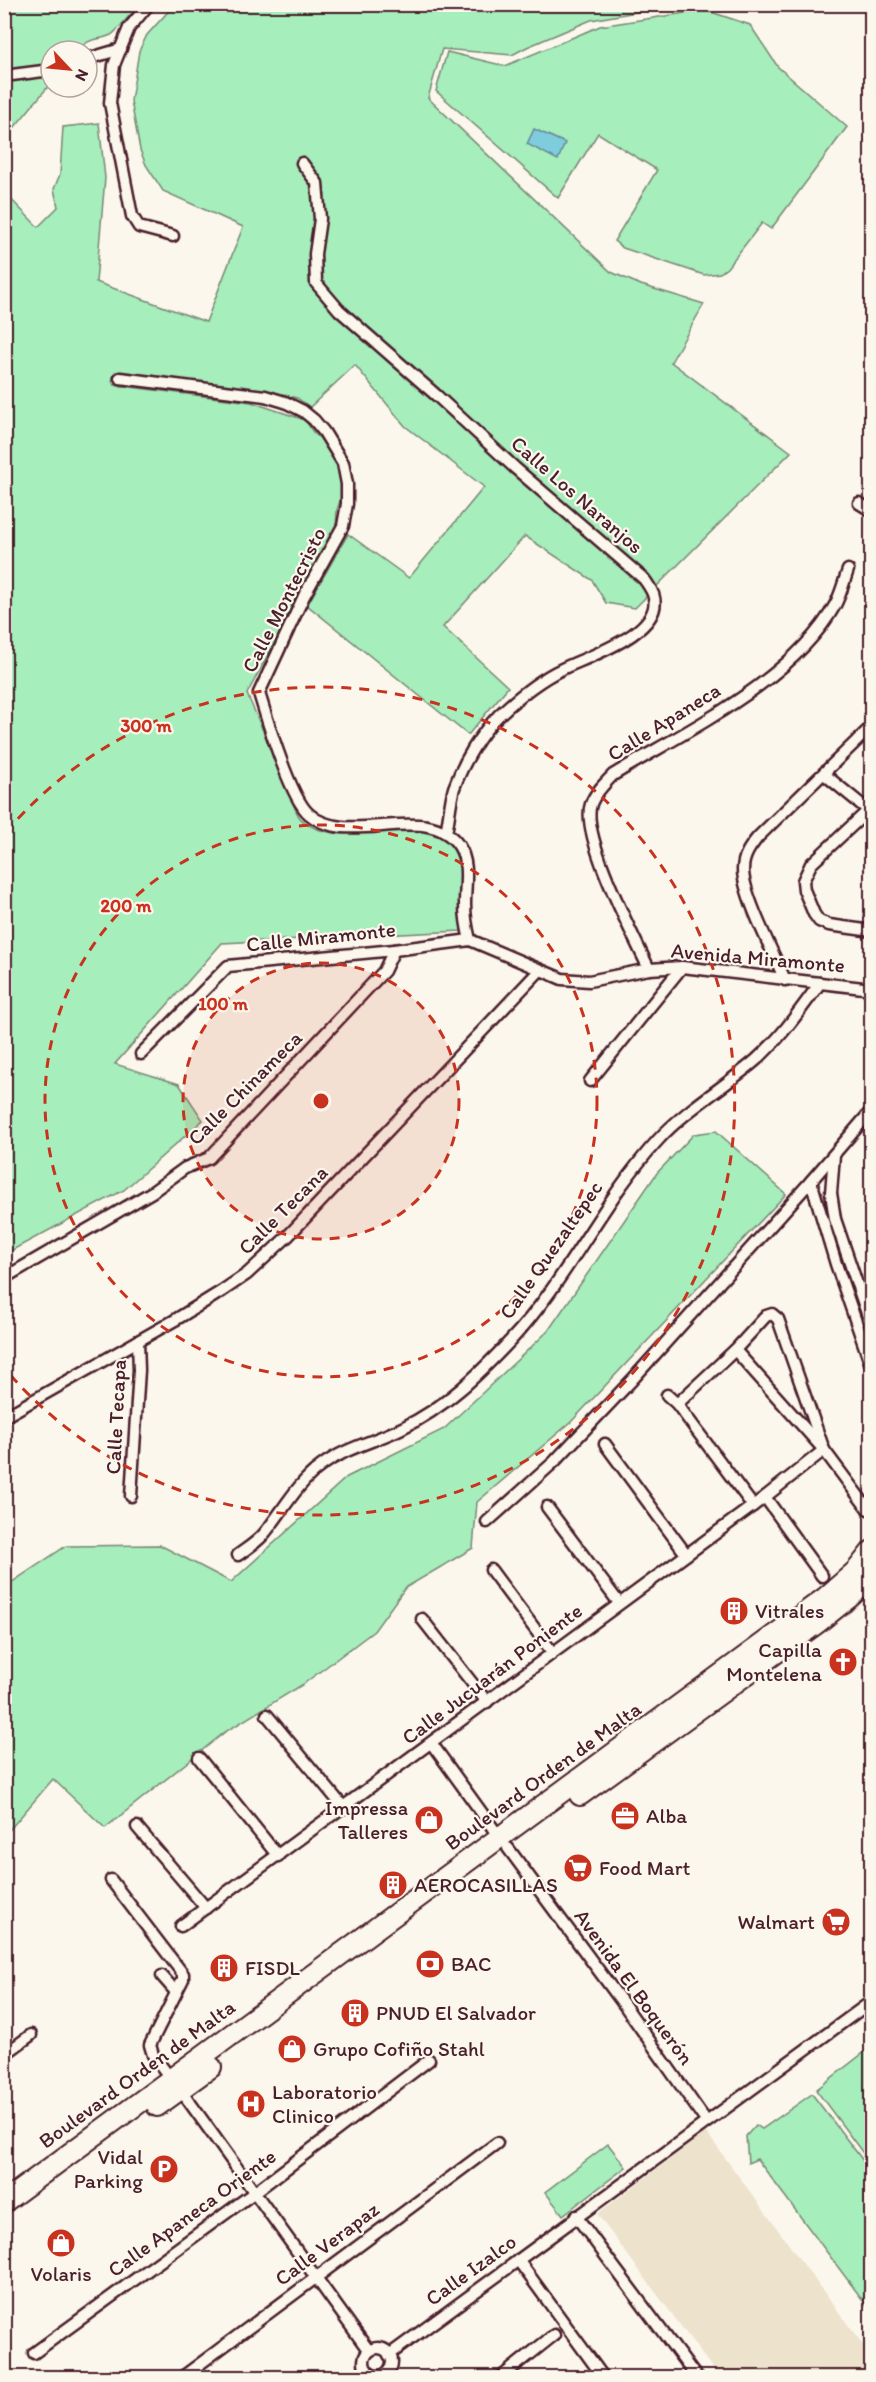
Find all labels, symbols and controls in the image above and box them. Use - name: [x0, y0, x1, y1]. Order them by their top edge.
- north arrow: [39, 39, 99, 99]
- text: N: [71, 66, 93, 84]
- street label: Calle Los Naranjos: [506, 431, 648, 559]
- street label: Calle Montecristo: [236, 523, 331, 677]
- street label: Calle Apaneca: [603, 677, 725, 766]
- text: 300 m: [120, 715, 172, 737]
- text: 200 m: [101, 895, 152, 917]
- street label: Calle Miramonte: [245, 916, 397, 957]
- street label: Avenida Miramonte: [670, 937, 846, 978]
- text: 100 m: [198, 993, 249, 1015]
- street label: Calle Chinameca: [182, 1025, 307, 1150]
- centre of rings: [311, 1091, 331, 1111]
- street label: Calle Tecana: [233, 1160, 332, 1259]
- street label: Calle Quezaltepec: [494, 1176, 608, 1324]
- street label: Calle Tecapa: [100, 1359, 131, 1475]
- building icon: Vitrales: [718, 1595, 750, 1627]
- street label: Calle Jucuarán Poniente: [397, 1598, 587, 1750]
- place label: Vitrales: [755, 1598, 824, 1623]
- place label: Capilla Montelena: [726, 1637, 822, 1686]
- church icon: Capilla Montelena: [827, 1646, 859, 1678]
- street label: Boulevard Orden de Malta: [440, 1696, 646, 1855]
- place label: Impressa Talleres: [325, 1795, 408, 1844]
- office icon: Alba: [609, 1800, 641, 1832]
- place label: Alba: [646, 1803, 687, 1828]
- shop icon: Impressa Talleres: [413, 1804, 445, 1836]
- supermarket icon: Food Mart: [562, 1852, 594, 1884]
- place label: Food Mart: [599, 1855, 691, 1880]
- building icon: AEROCASILLAS: [377, 1869, 409, 1901]
- place label: AEROCASILLAS: [414, 1872, 558, 1897]
- street label: Avenida El Boquerón: [570, 1904, 699, 2070]
- supermarket icon: Walmart: [820, 1906, 852, 1938]
- place label: Walmart: [737, 1909, 815, 1934]
- bank icon: BAC: [414, 1948, 446, 1980]
- place label: BAC: [451, 1951, 491, 1976]
- building icon: FISDL: [208, 1952, 240, 1984]
- place label: FISDL: [245, 1955, 300, 1980]
- street label: Boulevard Orden de Malta: [34, 1994, 240, 2153]
- building icon: PNUD El Salvador: [339, 1997, 371, 2029]
- place label: PNUD El Salvador: [376, 2000, 536, 2025]
- shop icon: Grupo Cofiño Stahl: [276, 2033, 308, 2065]
- place label: Grupo Cofiño Stahl: [313, 2036, 485, 2061]
- place label: Laboratorio Clinico: [272, 2079, 377, 2128]
- hospital icon: Laboratorio Clinico: [235, 2088, 267, 2120]
- street label: Calle Apaneca Oriente: [103, 2143, 281, 2282]
- place label: Vidal Parking: [74, 2144, 143, 2193]
- parking icon: Vidal Parking: [148, 2153, 180, 2185]
- street label: Calle Verapaz: [270, 2196, 384, 2291]
- shop icon: Volaris: [45, 2227, 77, 2259]
- street label: Calle Izalco: [421, 2228, 521, 2311]
- place label: Volaris: [30, 2261, 92, 2286]

